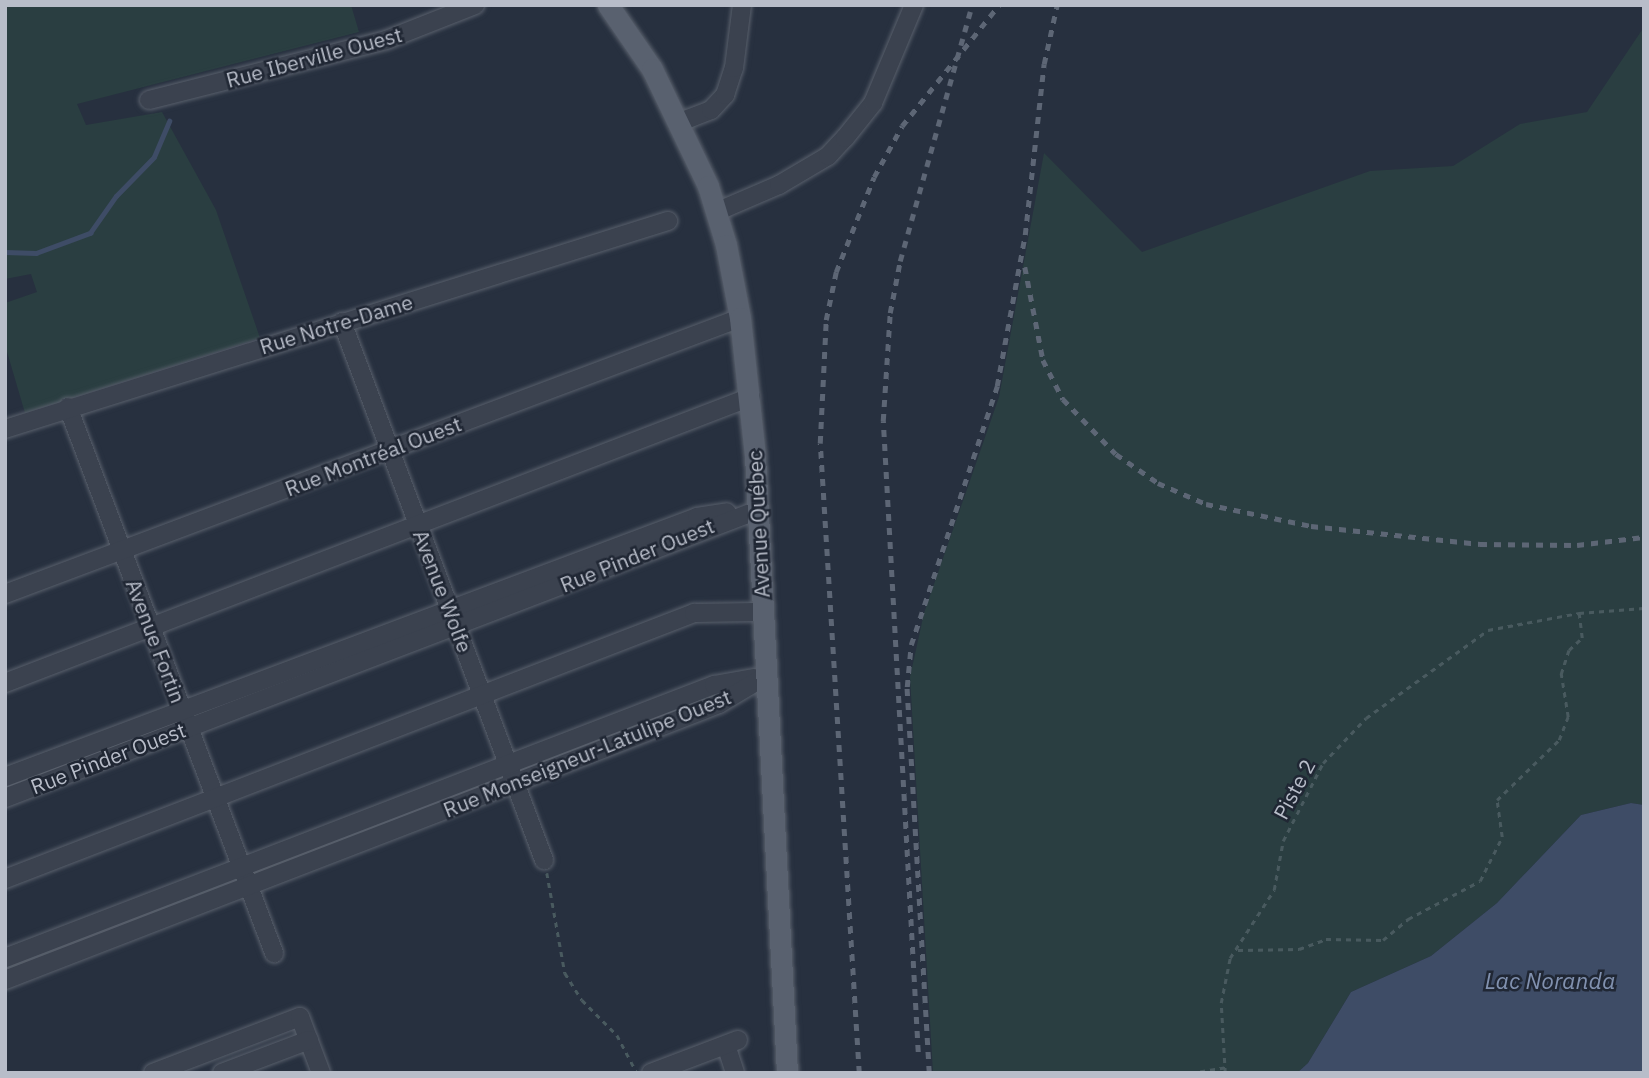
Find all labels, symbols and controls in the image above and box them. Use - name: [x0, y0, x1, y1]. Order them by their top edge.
- street label: Rue Iberville Ouest: [223, 21, 405, 93]
- street label: Rue Notre-Dame: [256, 289, 416, 359]
- street label: Rue Montréal Ouest: [281, 411, 465, 501]
- street label: Avenue Québec: [742, 450, 774, 598]
- street label: Rue Pinder Ouest: [556, 513, 718, 597]
- street label: Avenue Wolfe: [408, 526, 478, 656]
- street label: Avenue Fortin: [121, 576, 191, 706]
- street label: Rue Monseigneur-Latulipe Ouest: [439, 684, 735, 822]
- street label: Rue Pinder Ouest: [27, 717, 189, 799]
- street label: Piste 2: [1268, 755, 1320, 823]
- water label: Lac Noranda: [1485, 966, 1615, 994]

